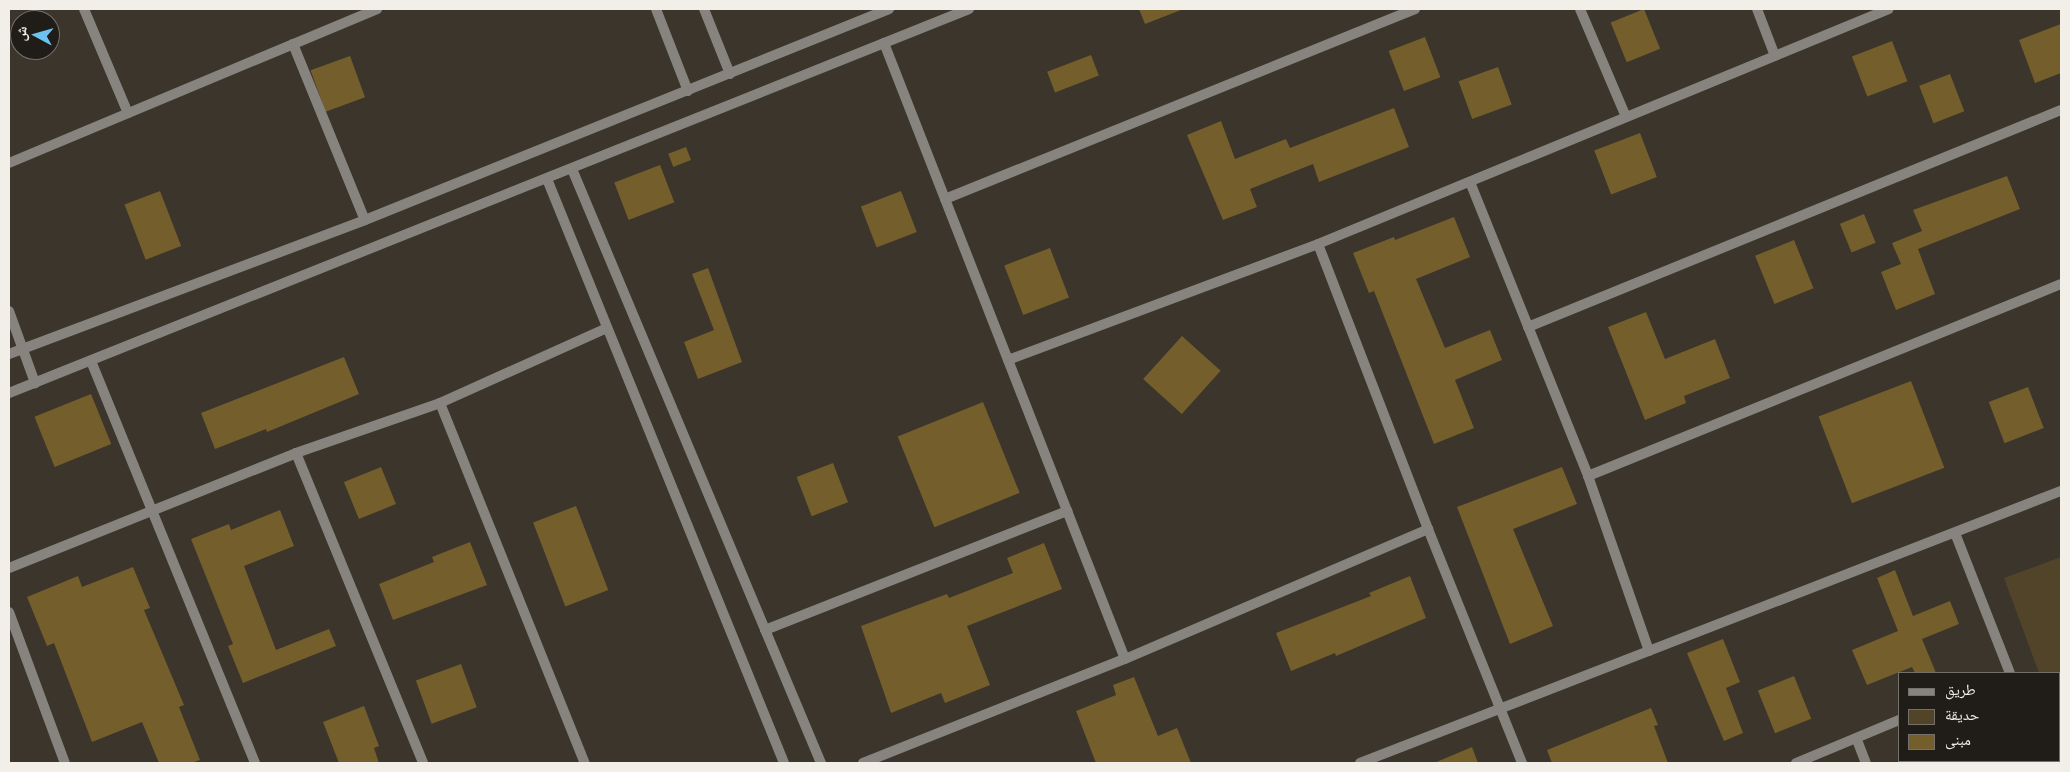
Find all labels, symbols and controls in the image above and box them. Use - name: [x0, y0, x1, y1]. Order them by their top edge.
- north arrow: [10, 10, 60, 60]
- text: ش: [11, 25, 31, 42]
- legend: [1898, 672, 2060, 762]
- text: طريق: [1945, 681, 1976, 699]
- text: حديقة: [1945, 706, 1979, 724]
- text: مبنى: [1945, 731, 1971, 749]

